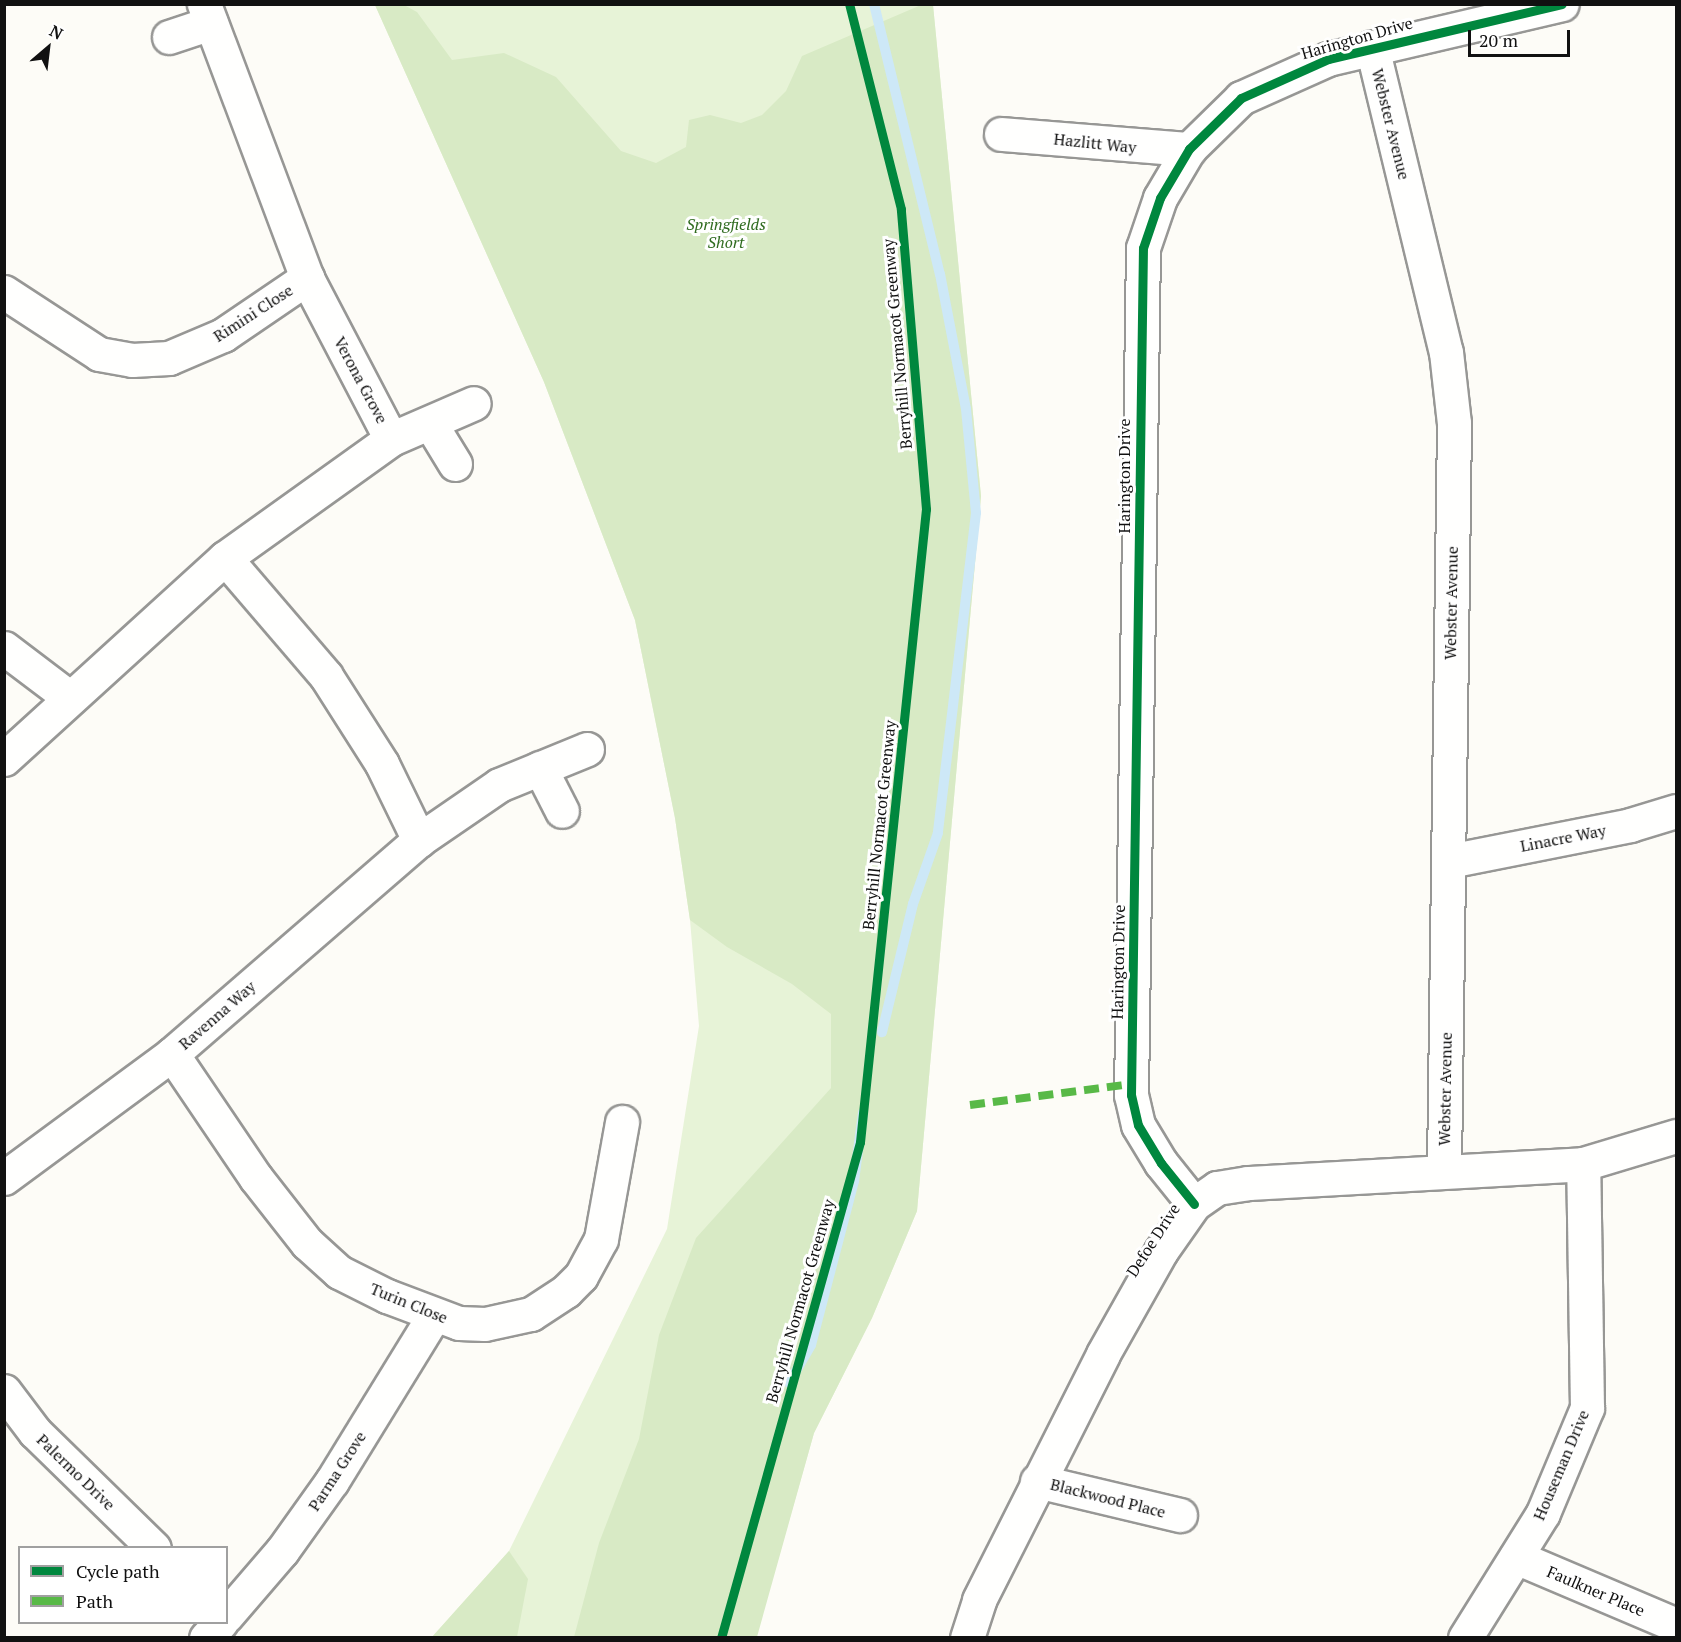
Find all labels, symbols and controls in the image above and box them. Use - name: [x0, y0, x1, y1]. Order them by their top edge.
- street label: Harington Drive: [1299, 13, 1415, 63]
- north arrow: [18, 18, 78, 78]
- scale bar: [1471, 18, 1573, 56]
- text: N: [46, 20, 67, 45]
- text: 20 m: [1479, 28, 1518, 52]
- street label: Webster Avenue: [1368, 66, 1414, 182]
- street label: Hazlitt Way: [1053, 129, 1137, 157]
- park label: Springfields Short: [686, 214, 766, 252]
- street label: Berryhill Normacot Greenway: [878, 238, 916, 450]
- street label: Rimini Close: [210, 280, 296, 346]
- street label: Verona Grove: [330, 333, 392, 427]
- street label: Harington Drive: [1114, 419, 1134, 533]
- street label: Webster Avenue: [1440, 546, 1462, 660]
- street label: Berryhill Normacot Greenway: [858, 719, 900, 931]
- street label: Linacre Way: [1519, 820, 1607, 856]
- street label: Harington Drive: [1107, 904, 1129, 1020]
- street label: Ravenna Way: [175, 977, 259, 1053]
- street label: Webster Avenue: [1434, 1032, 1456, 1146]
- street label: Berryhill Normacot Greenway: [762, 1197, 838, 1405]
- street label: Defoe Drive: [1122, 1200, 1184, 1280]
- street label: Turin Close: [367, 1279, 451, 1327]
- street label: Houseman Drive: [1529, 1407, 1593, 1523]
- street label: Parma Grove: [304, 1428, 370, 1514]
- street label: Palermo Drive: [33, 1430, 119, 1514]
- street label: Blackwood Place: [1048, 1474, 1168, 1522]
- legend: [18, 1546, 228, 1624]
- text: Cycle path: [76, 1559, 160, 1583]
- street label: Faulkner Place: [1544, 1562, 1648, 1620]
- text: Path: [76, 1589, 113, 1613]

